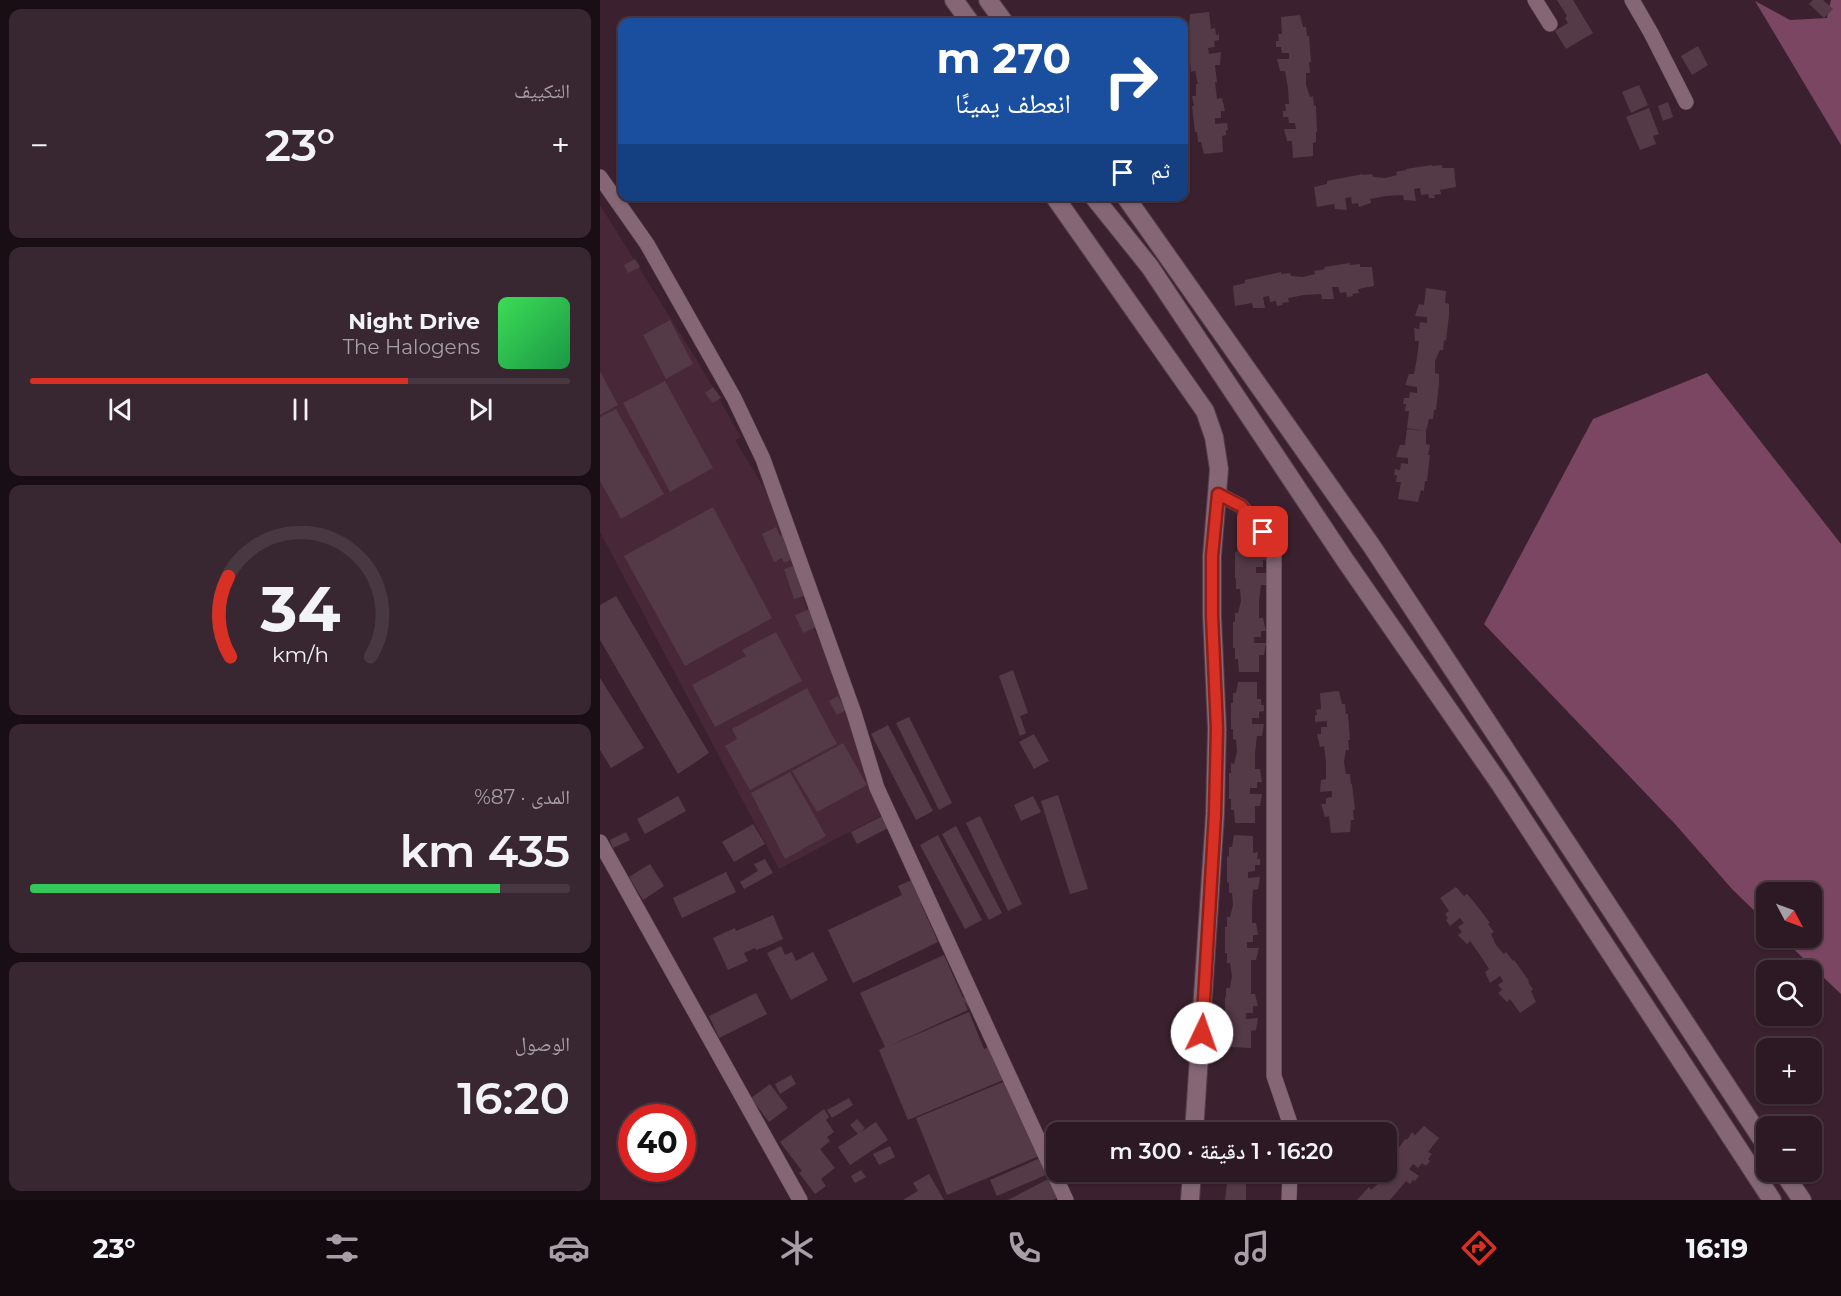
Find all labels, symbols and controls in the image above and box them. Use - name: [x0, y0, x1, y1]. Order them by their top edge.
- text: 270 m: [937, 32, 1071, 84]
- icon: right: [1092, 42, 1170, 120]
- text: التكييف: [514, 79, 570, 103]
- text: انعطف يمينًا: [955, 87, 1071, 120]
- text: 23°: [265, 117, 335, 172]
- text: −: [30, 125, 49, 165]
- text: +: [551, 125, 570, 165]
- icon: arrive: [1106, 156, 1139, 189]
- text: ثم: [1151, 157, 1170, 184]
- text: Night Drive: [348, 308, 480, 335]
- text: The Halogens: [343, 335, 480, 359]
- icon: previous: [104, 393, 137, 426]
- icon: pause: [284, 393, 317, 426]
- icon: next: [464, 393, 497, 426]
- pin: [1237, 506, 1288, 557]
- icon: arrive: [1246, 515, 1279, 548]
- text: 34: [259, 571, 340, 647]
- text: km/h: [271, 641, 329, 667]
- text: المدى · 87%: [474, 785, 570, 809]
- text: 435 km: [400, 823, 570, 878]
- north arrow: [1756, 882, 1822, 948]
- map controls: [1756, 882, 1822, 1182]
- button: search: [1756, 960, 1822, 1026]
- position arrow: [1170, 1001, 1234, 1065]
- text: الوصول: [515, 1032, 570, 1056]
- button: +: [1756, 1038, 1822, 1104]
- text: 16:20: [457, 1070, 570, 1125]
- speed limit sign: 40: [618, 1104, 696, 1182]
- button: −: [1756, 1116, 1822, 1182]
- text: 16:20 · 1 دقيقة · 300 m: [1110, 1138, 1333, 1165]
- icon: filters: [321, 1227, 363, 1269]
- icon: car: [548, 1227, 590, 1269]
- icon: climate: [776, 1227, 818, 1269]
- icon: phone: [1003, 1227, 1045, 1269]
- icon: music: [1231, 1227, 1273, 1269]
- icon: directions: [1458, 1227, 1500, 1269]
- text: 23°: [93, 1232, 136, 1265]
- text: 16:19: [1686, 1232, 1748, 1265]

